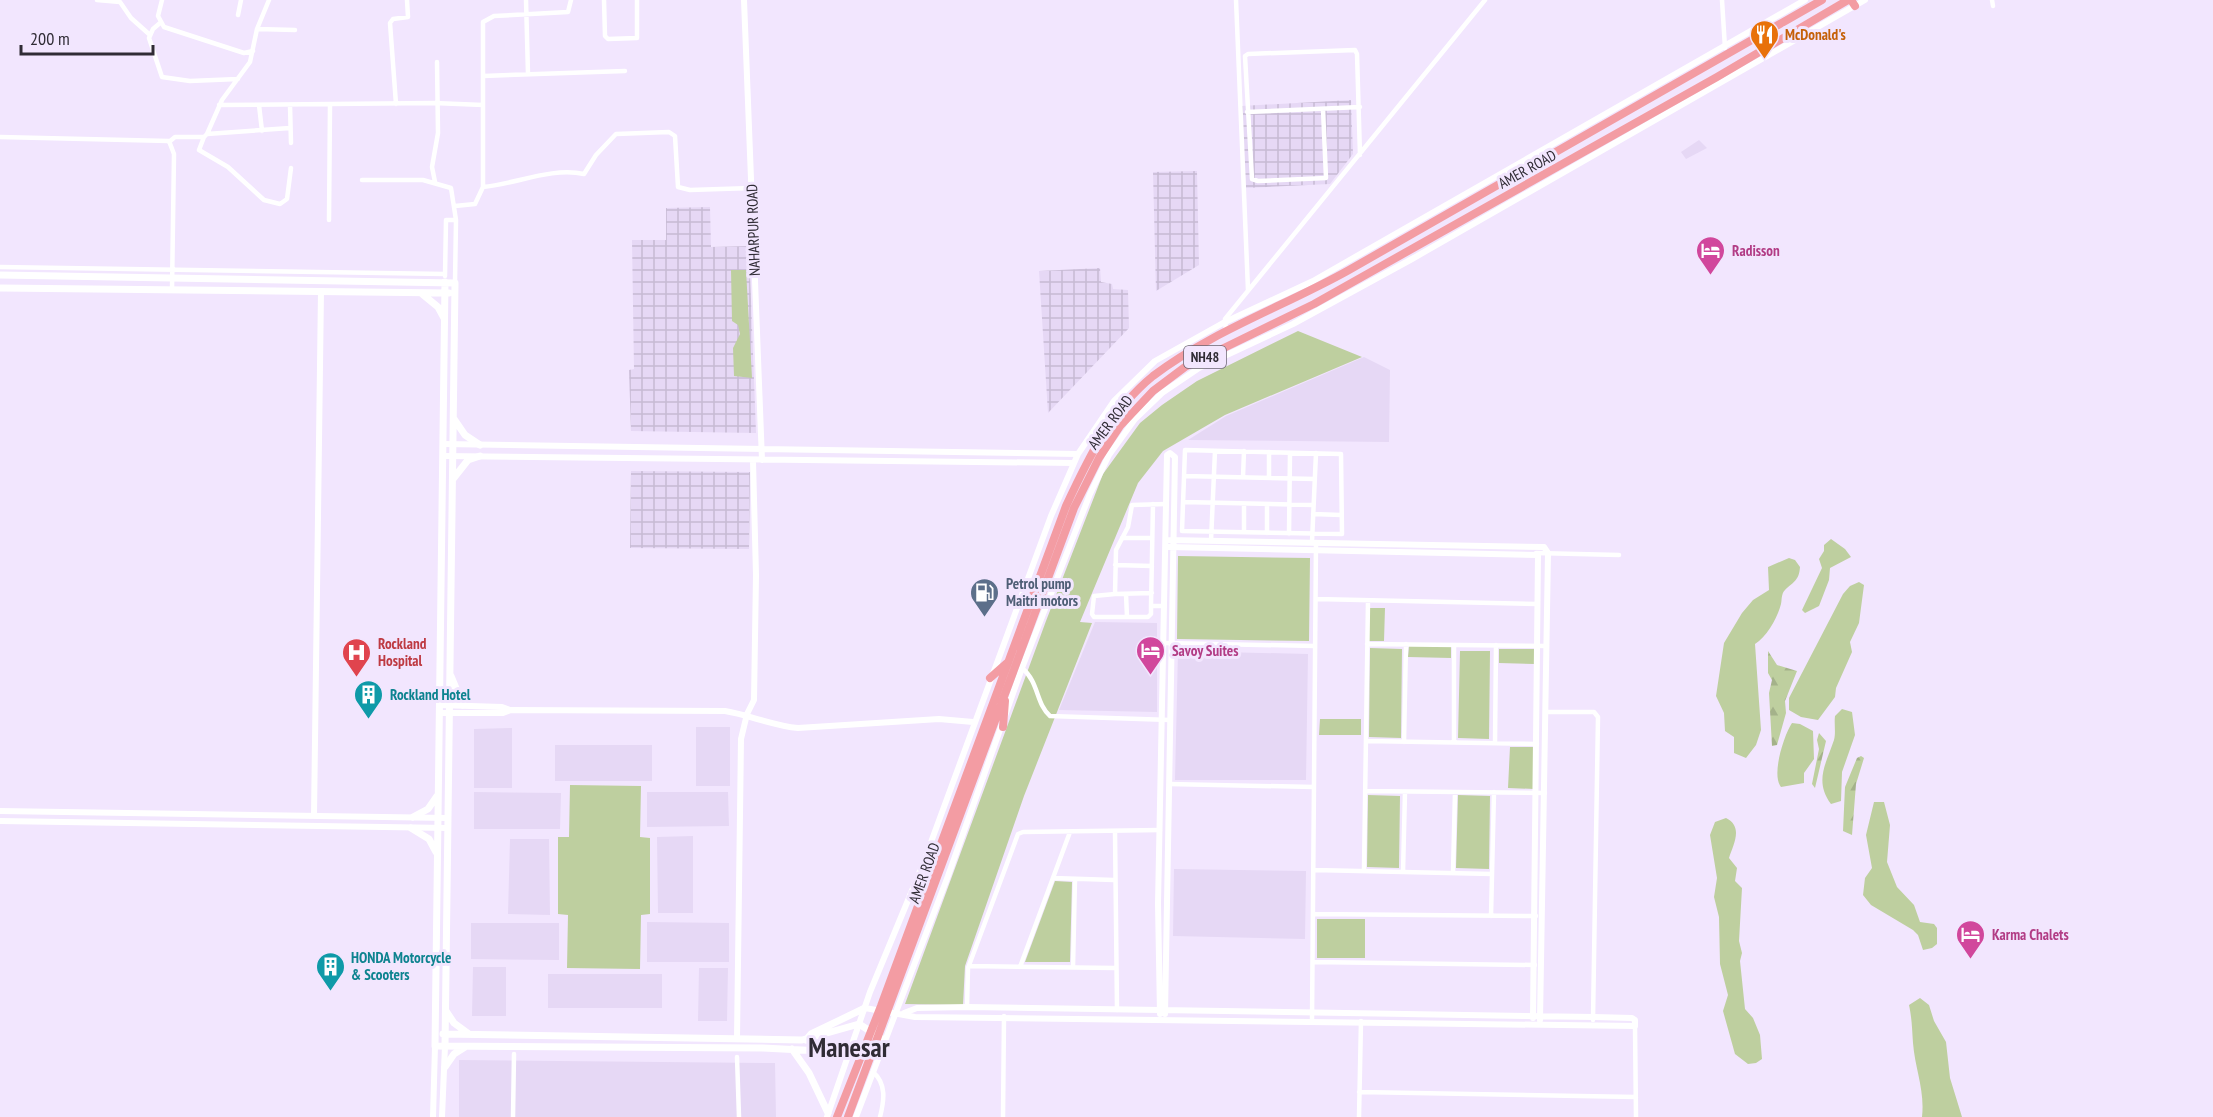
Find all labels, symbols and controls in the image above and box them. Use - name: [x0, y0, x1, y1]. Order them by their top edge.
- scale bar: [21, 18, 153, 56]
- restaurant icon: McDonald's: [1748, 18, 1780, 60]
- place label: McDonald's: [1785, 25, 1846, 44]
- text: 200 m: [30, 27, 70, 50]
- street label: AMER ROAD: [1495, 145, 1559, 193]
- street label: NAHARPUR ROAD: [742, 184, 764, 276]
- hotel icon: Radisson: [1695, 234, 1727, 276]
- place label: Radisson: [1732, 241, 1780, 260]
- road number: NH48: [1184, 346, 1226, 368]
- street label: AMER ROAD: [1083, 391, 1137, 453]
- place label: Petrol pump Maitri motors: [1006, 574, 1078, 610]
- fuel station icon: Petrol pump Maitri motors: [969, 576, 1001, 618]
- place label: Rockland Hospital: [378, 634, 427, 670]
- hotel icon: Savoy Suites: [1135, 634, 1167, 676]
- hospital icon: Rockland Hospital: [341, 636, 373, 678]
- place label: Savoy Suites: [1172, 641, 1239, 660]
- building icon: Rockland Hotel: [353, 678, 385, 720]
- place label: Rockland Hotel: [390, 685, 471, 704]
- street label: AMER ROAD: [904, 840, 944, 906]
- hotel icon: Karma Chalets: [1955, 918, 1987, 960]
- place label: Karma Chalets: [1992, 925, 2069, 944]
- place label: HONDA Motorcycle & Scooters: [351, 948, 451, 984]
- building icon: HONDA Motorcycle & Scooters: [314, 950, 346, 992]
- district label: Manesar: [808, 1030, 890, 1064]

